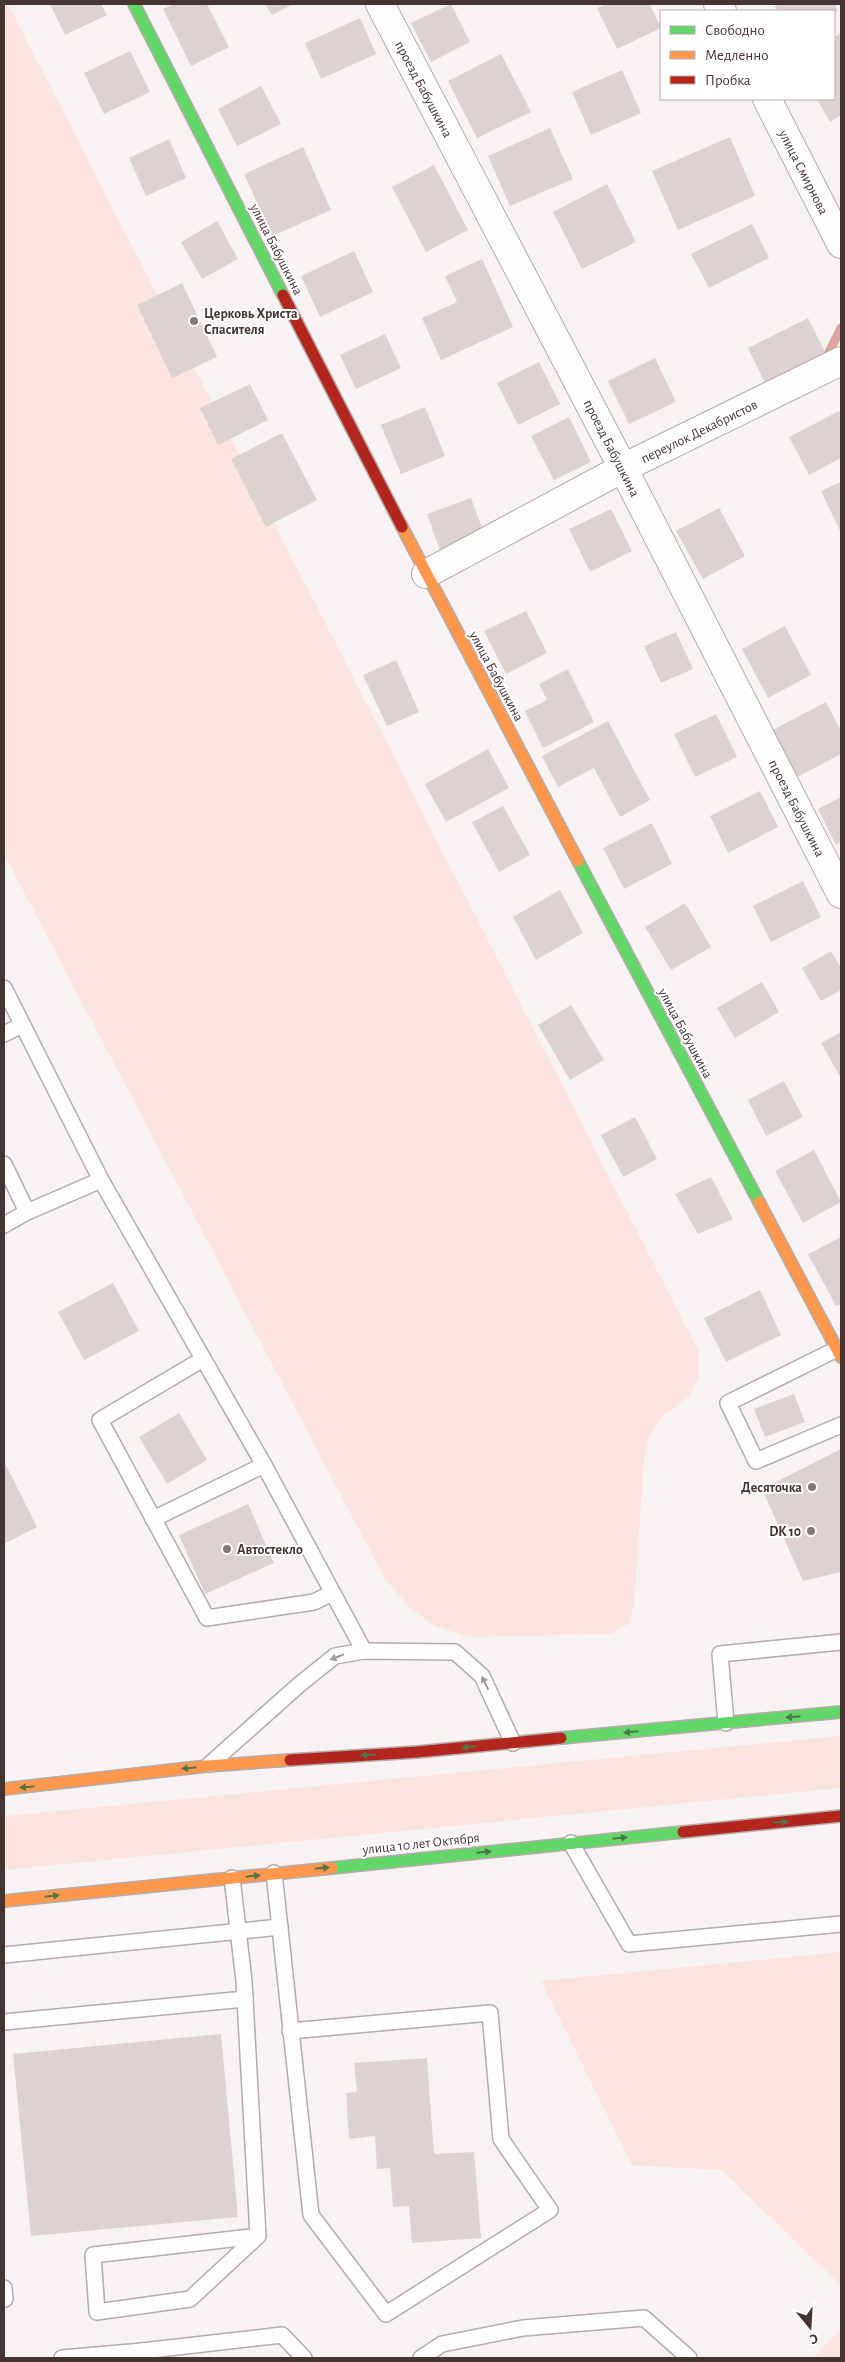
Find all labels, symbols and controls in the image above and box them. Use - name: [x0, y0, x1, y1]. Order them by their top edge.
- legend: [660, 10, 835, 100]
- text: Свободно: [705, 23, 765, 38]
- street label: проезд Бабушкина: [392, 39, 455, 141]
- text: Медленно: [705, 48, 769, 63]
- text: Пробка: [705, 73, 751, 88]
- street label: улица Смирнова: [775, 127, 831, 218]
- street label: улица Бабушкина: [247, 201, 305, 298]
- place label: Церковь Христа Спасителя: [204, 307, 298, 337]
- marker: Церковь Христа Спасителя: [188, 315, 200, 327]
- street label: проезд Бабушкина: [581, 398, 642, 500]
- street label: переулок Декабристов: [639, 398, 760, 466]
- street label: улица Бабушкина: [466, 628, 526, 724]
- street label: проезд Бабушкина: [766, 758, 827, 860]
- street label: улица Бабушкина: [655, 985, 715, 1081]
- place label: Десяточка: [741, 1481, 802, 1495]
- marker: Десяточка: [806, 1481, 818, 1493]
- place label: DK 10: [769, 1525, 801, 1539]
- marker: DK 10: [805, 1525, 817, 1537]
- marker: Автостекло: [221, 1543, 233, 1555]
- place label: Автостекло: [237, 1543, 303, 1557]
- one-way arrow: [329, 1653, 344, 1661]
- one-way arrow: [481, 1676, 489, 1690]
- one-way arrow: [784, 1713, 800, 1721]
- one-way arrow: [623, 1728, 639, 1736]
- one-way arrow: [461, 1743, 477, 1751]
- one-way arrow: [360, 1752, 376, 1760]
- one-way arrow: [180, 1764, 196, 1772]
- one-way arrow: [19, 1783, 35, 1791]
- one-way arrow: [774, 1818, 790, 1826]
- street label: улица 10 лет Октября: [361, 1831, 480, 1857]
- one-way arrow: [612, 1834, 628, 1842]
- one-way arrow: [476, 1848, 492, 1856]
- one-way arrow: [315, 1864, 331, 1872]
- one-way arrow: [245, 1872, 261, 1880]
- one-way arrow: [45, 1892, 61, 1900]
- north arrow: [785, 2302, 835, 2352]
- text: С: [808, 2331, 820, 2346]

